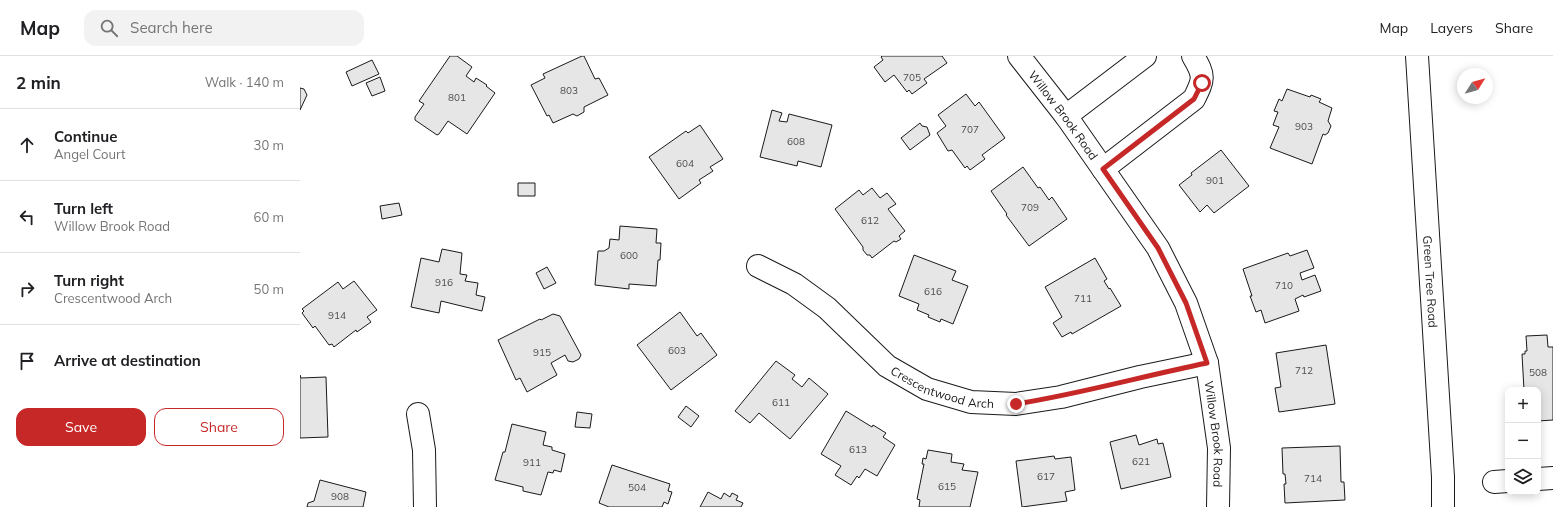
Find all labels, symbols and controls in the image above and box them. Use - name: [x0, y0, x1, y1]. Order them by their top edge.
- search box: [84, 10, 364, 46]
- text: Map: [20, 16, 60, 40]
- icon: search: [98, 17, 120, 39]
- text: Search here: [130, 18, 213, 37]
- text: Map: [1379, 19, 1408, 37]
- text: Layers: [1430, 19, 1473, 37]
- text: Share: [1495, 19, 1533, 37]
- street label: Willow Brook Road: [1026, 67, 1102, 162]
- north arrow: [1457, 68, 1493, 104]
- house number: 705: [903, 71, 921, 84]
- text: 2 min: [16, 72, 61, 93]
- text: Walk · 140 m: [205, 74, 284, 90]
- route start: [1193, 74, 1211, 92]
- house number: 803: [560, 84, 578, 97]
- house number: 801: [448, 91, 466, 104]
- house number: 903: [1295, 120, 1313, 133]
- house number: 707: [961, 123, 979, 136]
- text: Continue: [54, 127, 117, 146]
- icon: ahead: [16, 134, 38, 156]
- house number: 608: [787, 135, 805, 148]
- text: 30 m: [254, 137, 284, 153]
- text: Angel Court: [54, 146, 126, 162]
- house number: 604: [676, 157, 694, 170]
- house number: 901: [1206, 174, 1224, 187]
- text: Turn left: [54, 199, 113, 218]
- house number: 709: [1021, 201, 1039, 214]
- icon: left: [16, 206, 38, 228]
- text: 60 m: [254, 209, 284, 225]
- house number: 612: [861, 214, 879, 227]
- text: Willow Brook Road: [54, 218, 170, 234]
- street label: Green Tree Road: [1421, 235, 1441, 328]
- house number: 600: [620, 249, 638, 262]
- text: Turn right: [54, 271, 124, 290]
- house number: 916: [435, 276, 453, 289]
- icon: right: [16, 278, 38, 300]
- house number: 710: [1275, 279, 1293, 292]
- text: 50 m: [254, 281, 284, 297]
- house number: 616: [924, 285, 942, 298]
- text: Crescentwood Arch: [54, 290, 172, 306]
- house number: 711: [1074, 292, 1092, 305]
- house number: 914: [328, 309, 346, 322]
- house number: 603: [668, 344, 686, 357]
- house number: 915: [533, 346, 551, 359]
- icon: arrive: [16, 350, 38, 372]
- text: Arrive at destination: [54, 351, 201, 370]
- street label: Crescentwood Arch: [888, 362, 994, 411]
- house number: 712: [1295, 364, 1313, 377]
- house number: 508: [1529, 366, 1547, 379]
- street label: Willow Brook Road: [1202, 380, 1227, 487]
- map controls: [1505, 387, 1541, 495]
- button: +: [1505, 387, 1541, 423]
- route end: [1007, 395, 1025, 413]
- house number: 611: [772, 396, 790, 409]
- button: Save: [16, 408, 146, 446]
- button: Share: [154, 408, 284, 446]
- button: −: [1505, 423, 1541, 459]
- house number: 613: [849, 443, 867, 456]
- house number: 621: [1132, 455, 1150, 468]
- house number: 911: [523, 456, 541, 469]
- button: layers: [1505, 459, 1541, 495]
- house number: 617: [1037, 470, 1055, 483]
- house number: 714: [1304, 472, 1322, 485]
- house number: 615: [938, 480, 956, 493]
- house number: 504: [628, 481, 646, 494]
- house number: 908: [331, 490, 349, 503]

